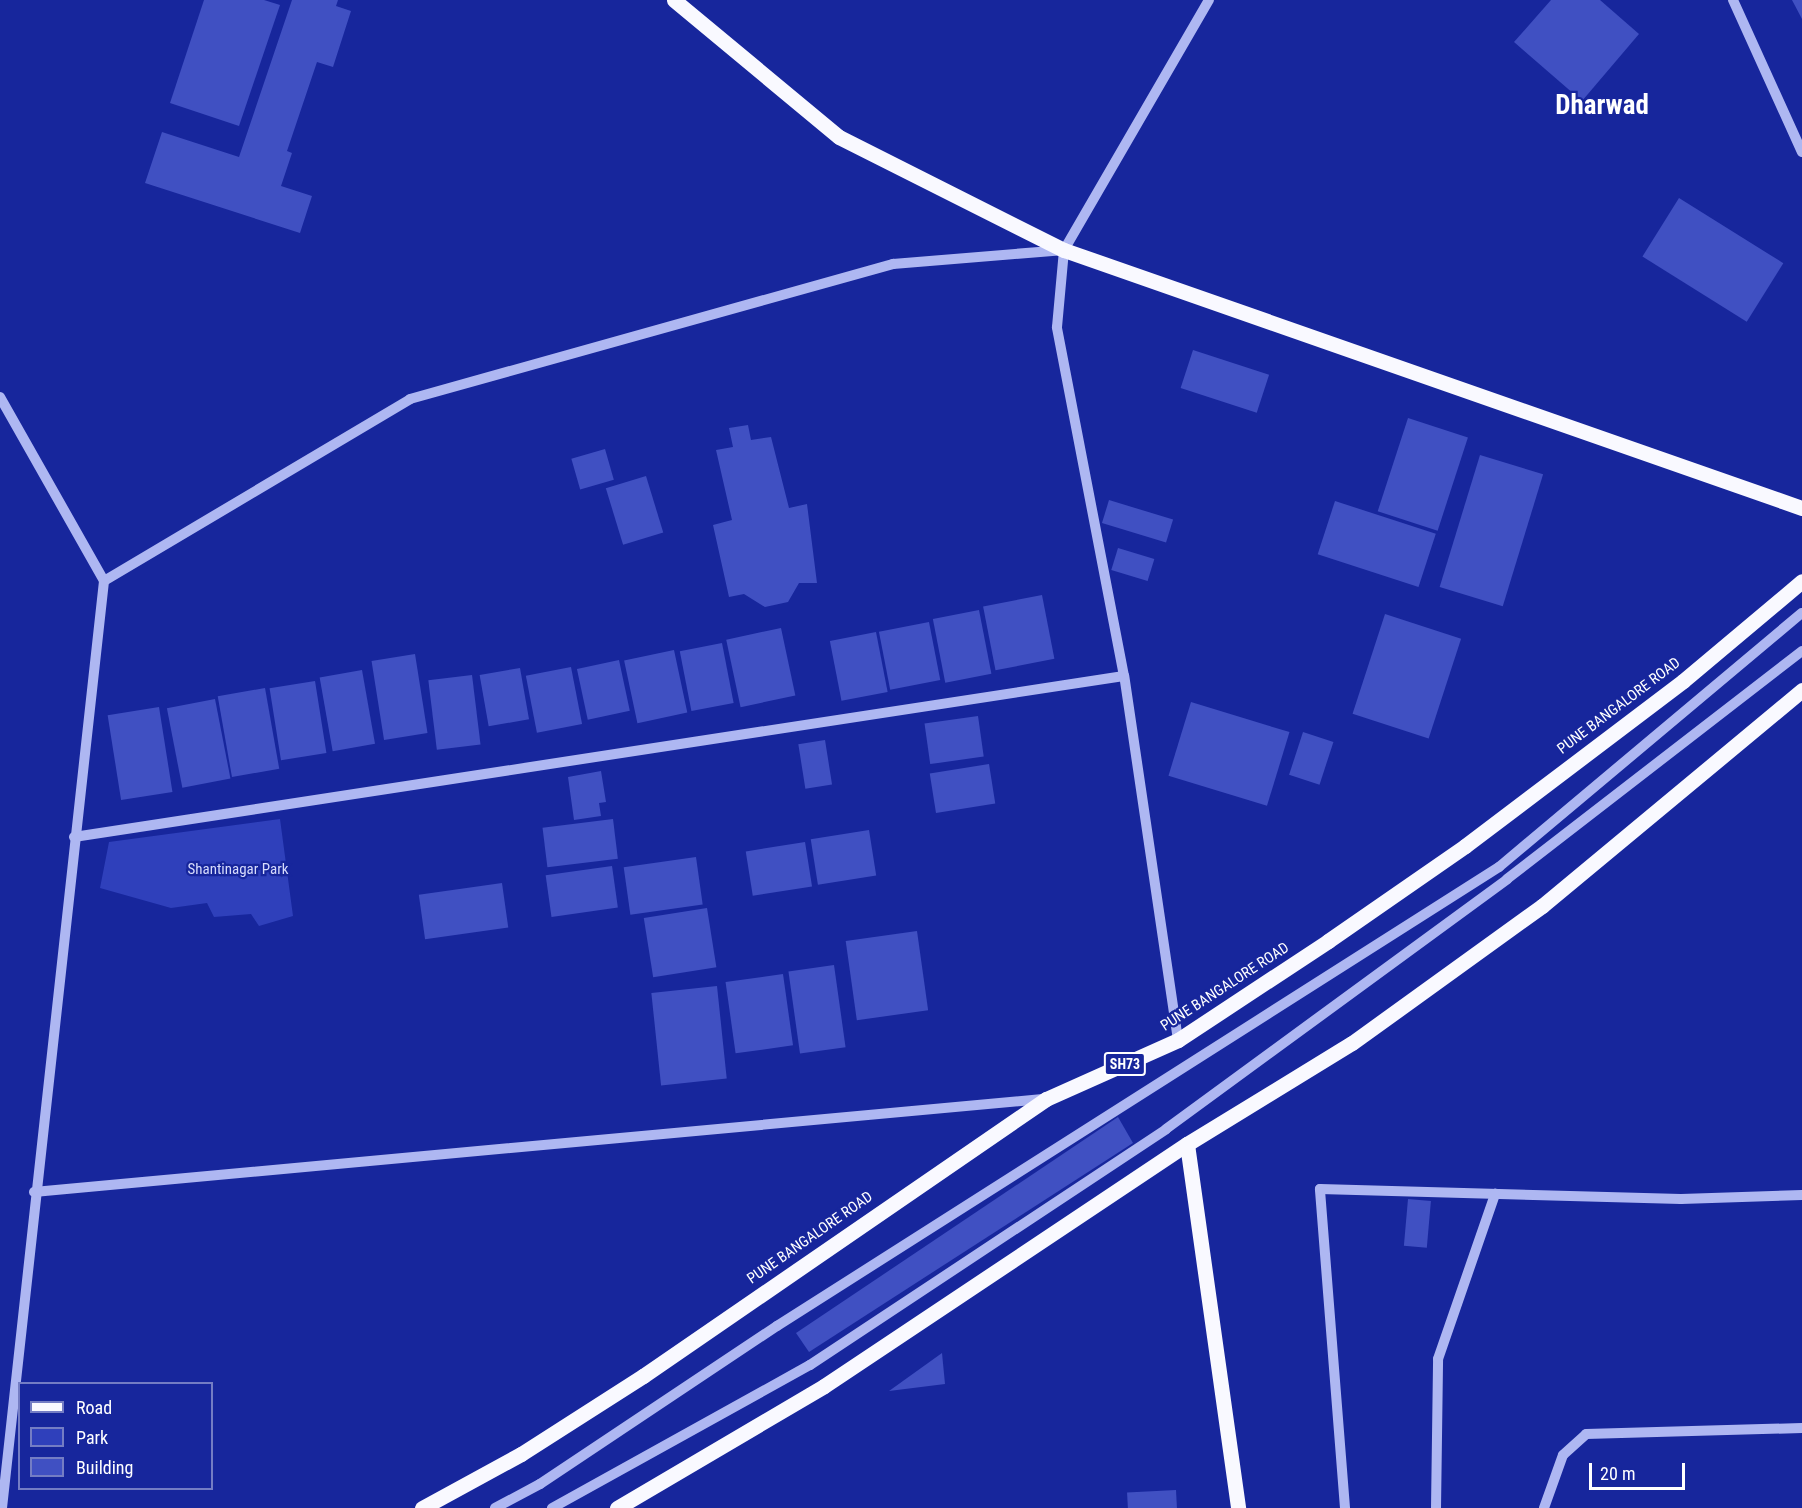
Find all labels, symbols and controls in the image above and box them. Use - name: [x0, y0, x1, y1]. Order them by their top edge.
- district label: Dharwad: [1555, 90, 1649, 122]
- street label: PUNE BANGALORE ROAD: [1554, 654, 1684, 758]
- park label: Shantinagar Park: [187, 861, 289, 879]
- street label: PUNE BANGALORE ROAD: [1158, 939, 1292, 1035]
- road number: SH73: [1102, 1053, 1148, 1075]
- street label: PUNE BANGALORE ROAD: [744, 1188, 876, 1288]
- legend: [18, 1382, 213, 1490]
- text: Road: [76, 1397, 112, 1418]
- text: Park: [76, 1427, 108, 1448]
- scale bar: [1592, 1451, 1688, 1489]
- text: Building: [76, 1457, 133, 1478]
- text: 20 m: [1600, 1463, 1635, 1484]

